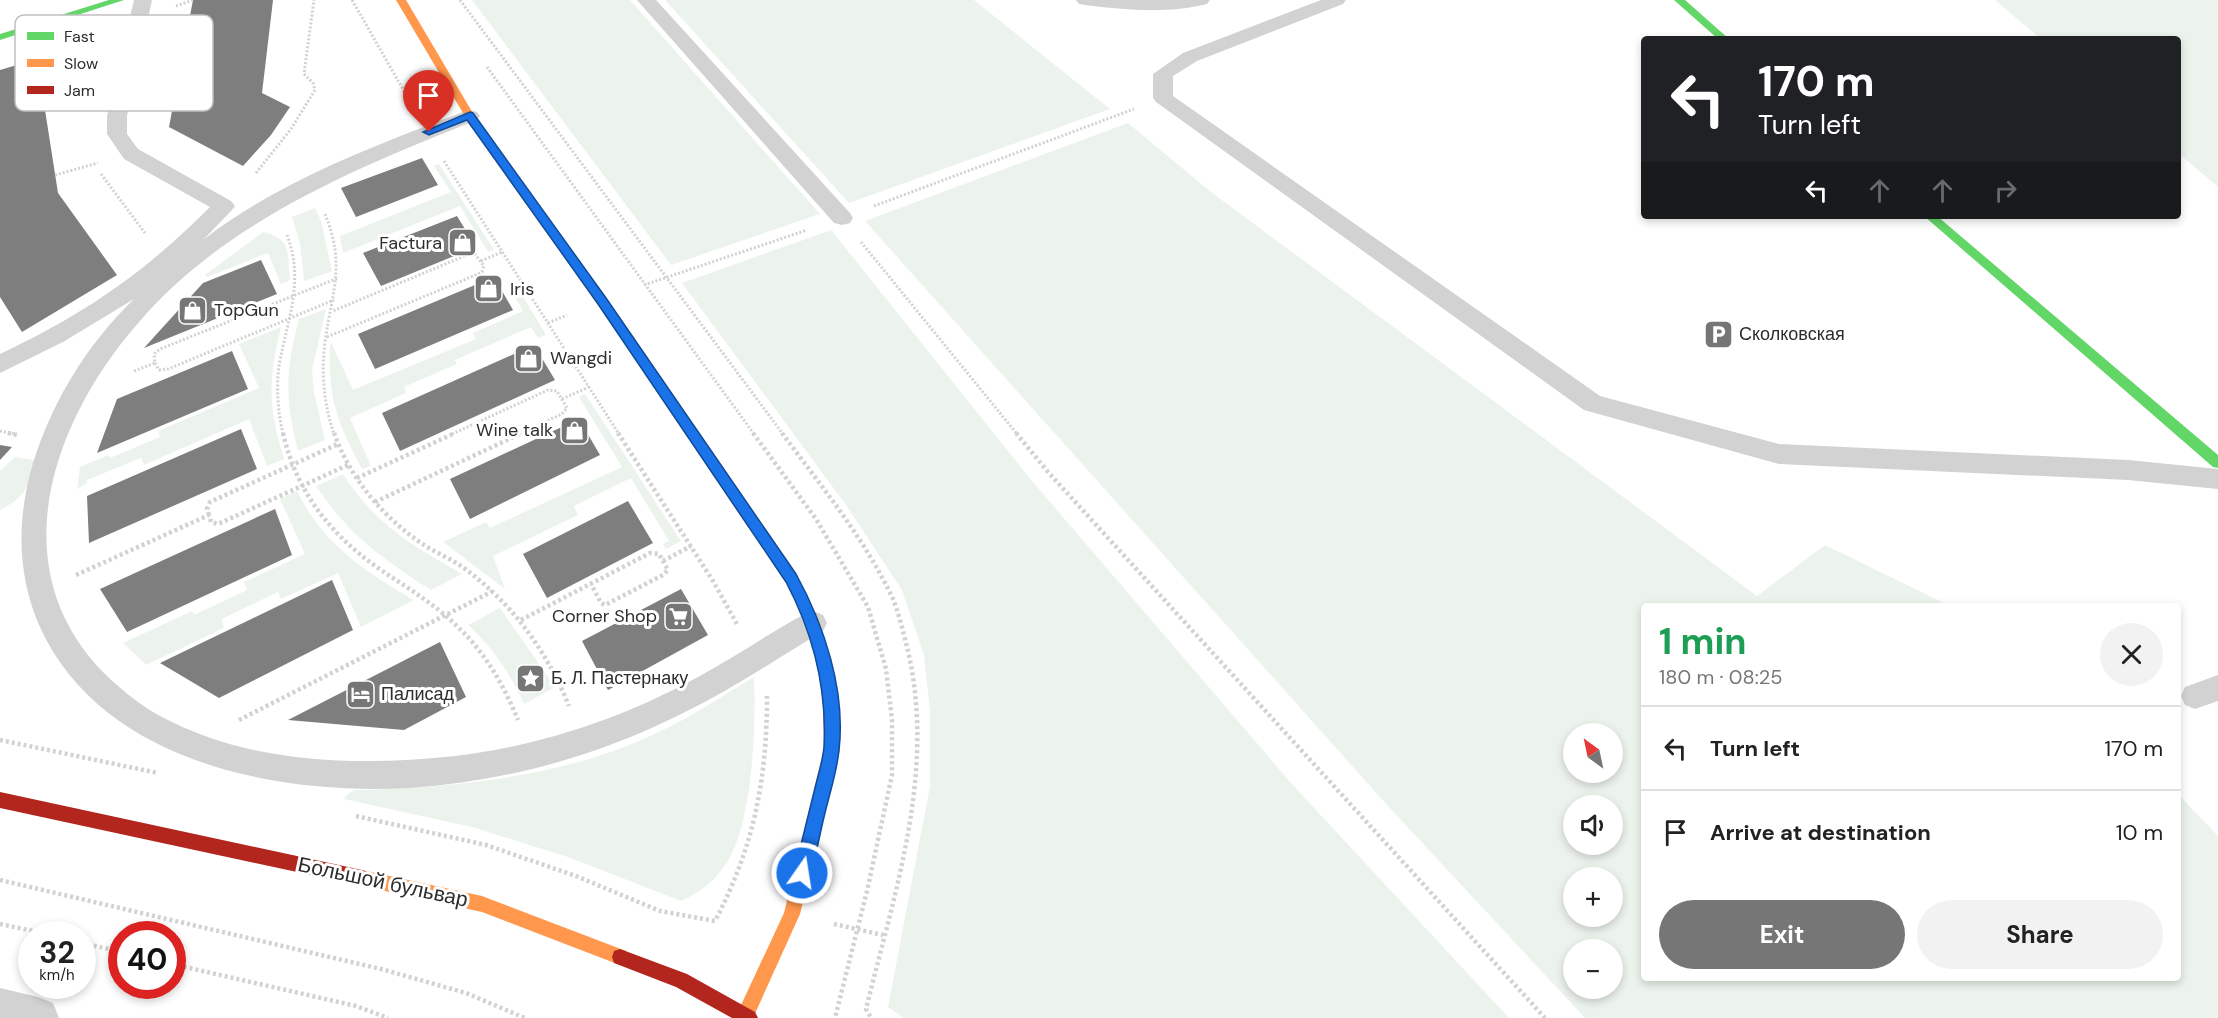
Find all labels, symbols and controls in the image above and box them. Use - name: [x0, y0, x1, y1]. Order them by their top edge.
- legend: [15, 15, 213, 111]
- text: Fast: [64, 26, 95, 47]
- text: Slow: [64, 53, 98, 74]
- text: 170 m: [1758, 54, 1875, 109]
- icon: left: [1659, 60, 1737, 138]
- pin: [403, 70, 454, 132]
- icon: arrive: [412, 79, 445, 112]
- text: Jam: [64, 80, 95, 101]
- text: Turn left: [1758, 107, 1861, 142]
- icon: left: [1800, 174, 1833, 207]
- icon: ahead: [1863, 174, 1896, 207]
- icon: ahead: [1926, 174, 1959, 207]
- icon: right: [1989, 174, 2022, 207]
- shop icon: Factura: [447, 227, 479, 259]
- place label: Factura: [379, 231, 442, 255]
- shop icon: Iris: [473, 273, 505, 305]
- place label: Iris: [510, 277, 534, 301]
- shop icon: TopGun: [177, 294, 209, 326]
- place label: TopGun: [214, 298, 279, 322]
- parking icon: Сколковская: [1702, 318, 1734, 350]
- place label: Сколковская: [1739, 322, 1845, 346]
- shop icon: Wangdi: [513, 342, 545, 374]
- place label: Wangdi: [550, 346, 612, 370]
- shop icon: Wine talk: [558, 414, 590, 446]
- place label: Wine talk: [476, 418, 553, 442]
- supermarket icon: Corner Shop: [662, 600, 694, 632]
- place label: Corner Shop: [552, 604, 657, 628]
- text: 1 min: [1659, 618, 1747, 665]
- button: close: [2100, 623, 2163, 686]
- place icon: Б. Л. Пастернаку: [514, 662, 546, 694]
- text: 180 m · 08:25: [1659, 664, 1782, 690]
- place label: Б. Л. Пастернаку: [551, 666, 688, 690]
- hotel icon: Палисад: [344, 678, 376, 710]
- place label: Палисад: [381, 682, 455, 706]
- north arrow: [1563, 723, 1623, 783]
- map controls: [1563, 723, 1623, 999]
- icon: left: [1659, 732, 1692, 765]
- text: Turn left: [1710, 734, 1800, 763]
- text: 170 m: [2104, 734, 2163, 763]
- button: sound: [1563, 795, 1623, 855]
- icon: arrive: [1659, 816, 1692, 849]
- text: Arrive at destination: [1710, 818, 1931, 847]
- text: 10 m: [2116, 818, 2163, 847]
- position arrow: [770, 841, 834, 905]
- street label: Большой бульвар: [295, 850, 471, 914]
- button: +: [1563, 867, 1623, 927]
- button: Exit: [1659, 900, 1905, 969]
- button: Share: [1917, 900, 2163, 969]
- speed limit sign: 40: [108, 921, 186, 999]
- text: 32: [39, 933, 75, 972]
- button: −: [1563, 939, 1623, 999]
- text: km/h: [39, 965, 75, 985]

